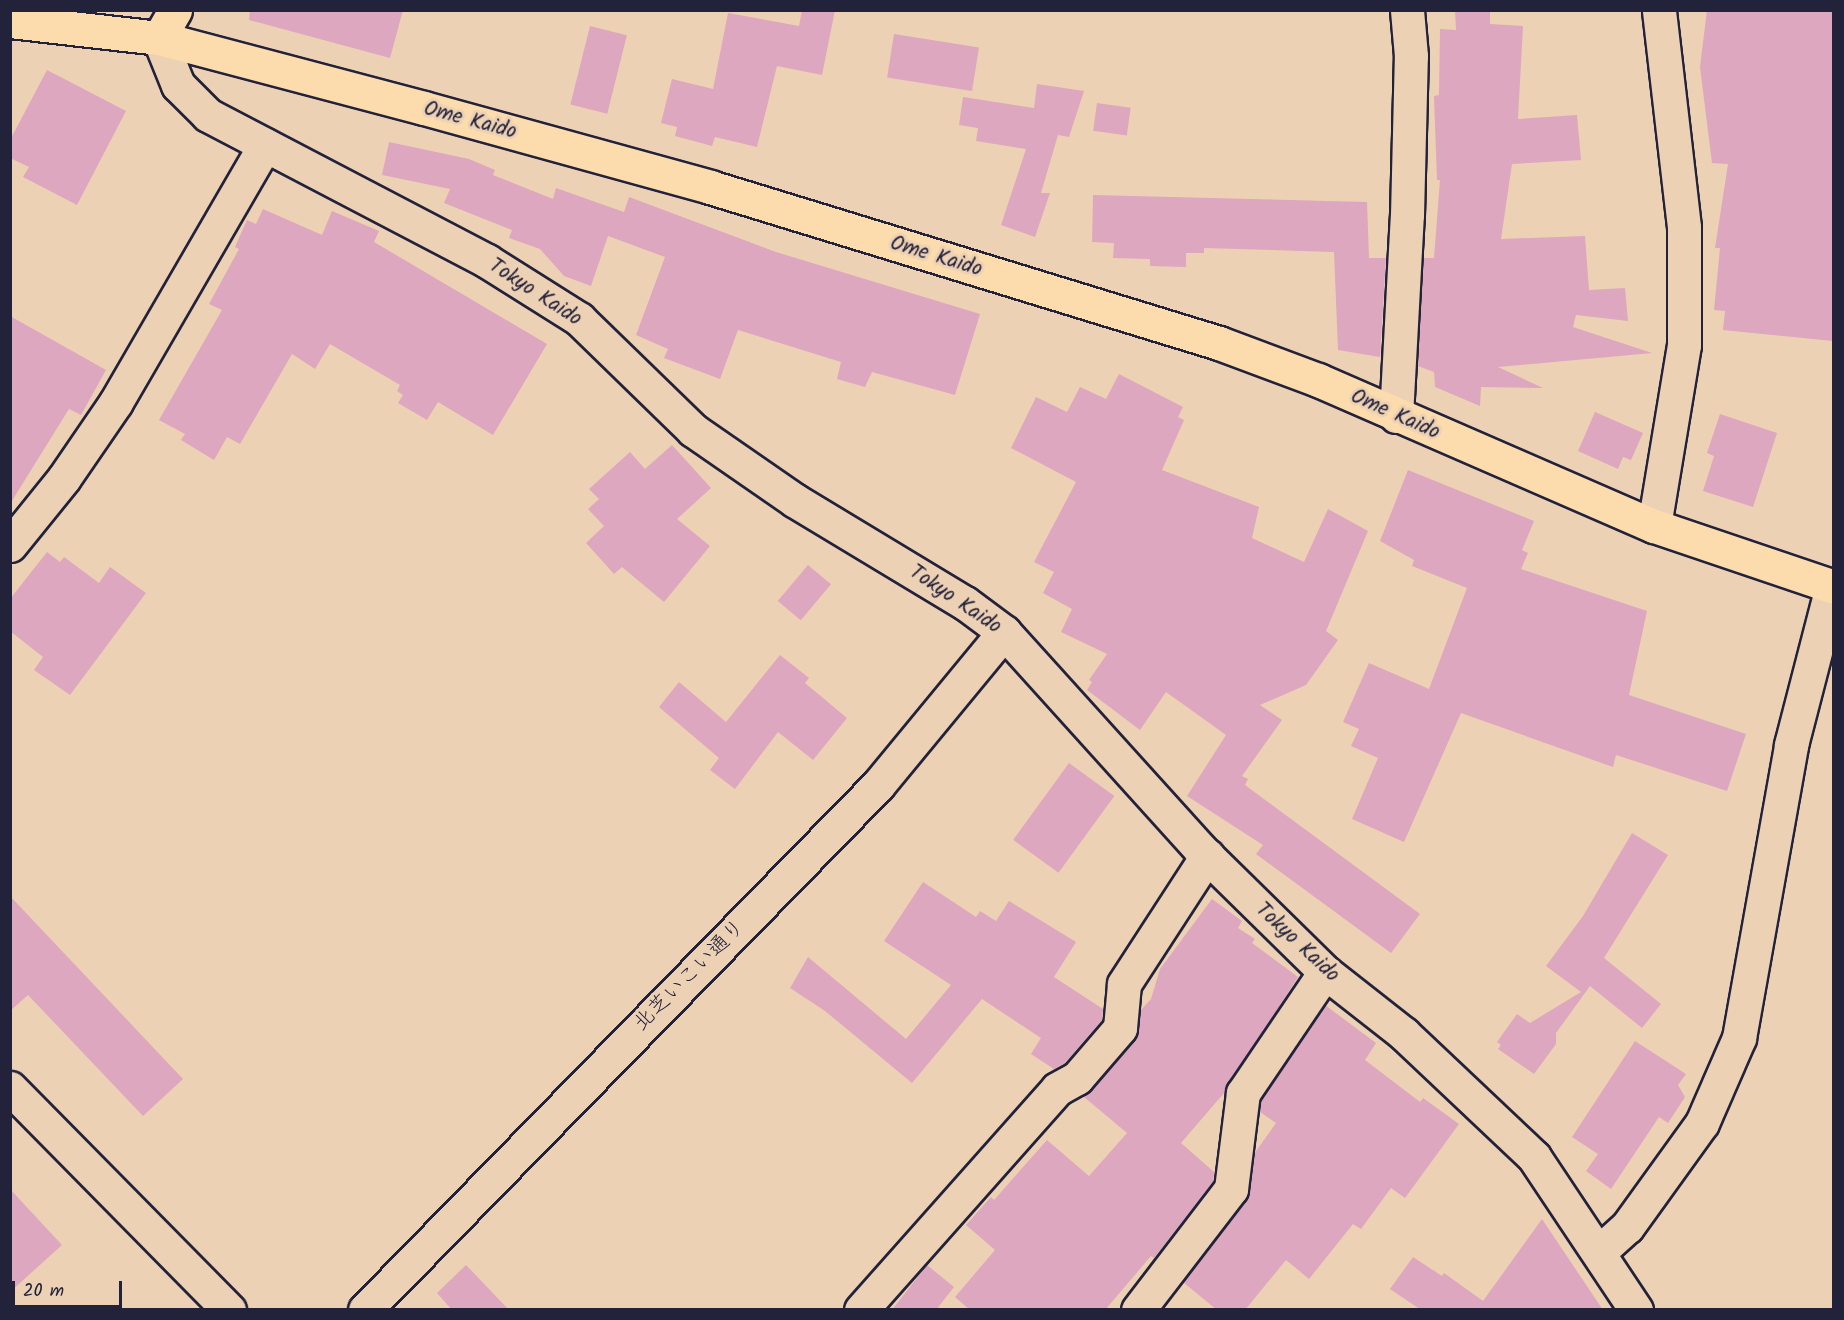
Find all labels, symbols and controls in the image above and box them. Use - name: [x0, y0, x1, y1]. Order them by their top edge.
- street label: Ome Kaido: [421, 97, 519, 145]
- street label: Ome Kaido: [887, 231, 985, 283]
- street label: Tokyo Kaido: [484, 254, 586, 332]
- street label: Ome Kaido: [1347, 384, 1443, 446]
- street label: Tokyo Kaido: [904, 560, 1006, 640]
- street label: Tokyo Kaido: [1250, 898, 1344, 988]
- street label: 北芝いこい通り: [629, 915, 751, 1037]
- scale bar: [15, 1269, 124, 1307]
- text: 20 m: [23, 1277, 64, 1306]

